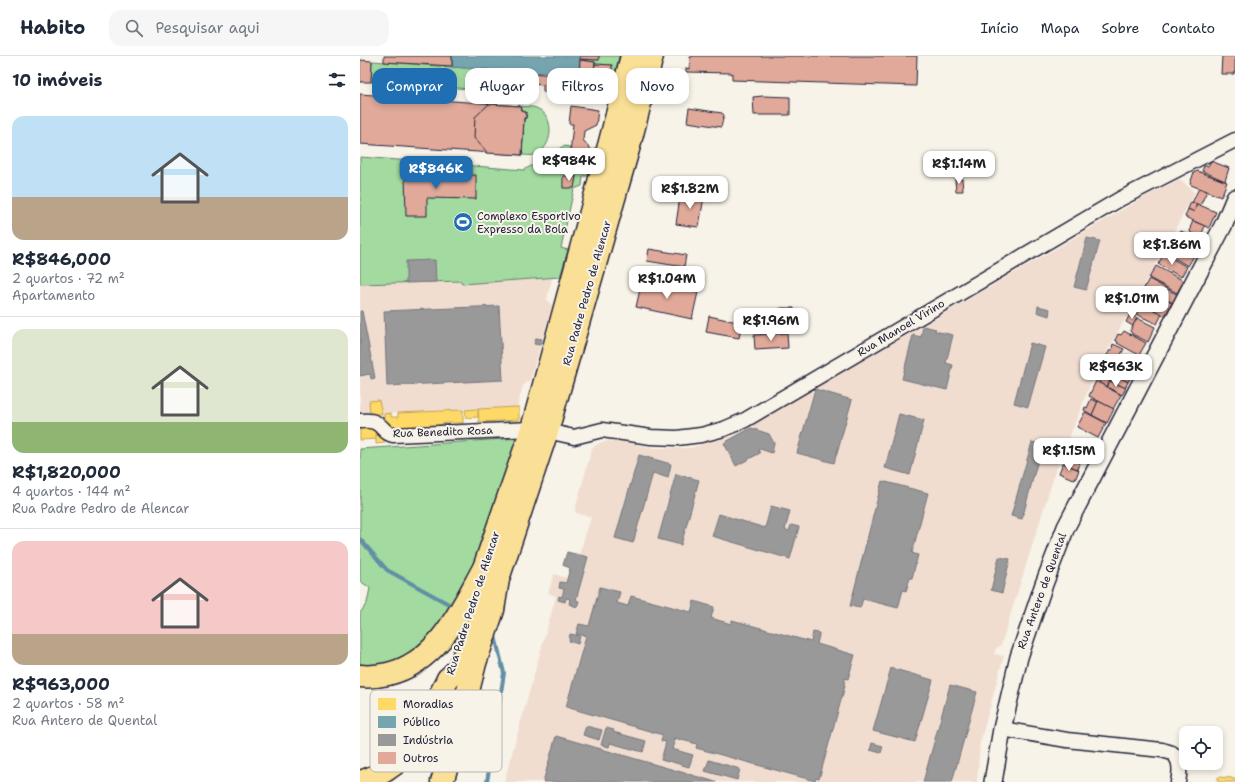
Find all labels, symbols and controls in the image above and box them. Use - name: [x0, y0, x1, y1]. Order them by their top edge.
- search box: [109, 10, 389, 46]
- text: Habito: [20, 15, 85, 40]
- icon: search: [123, 17, 145, 39]
- text: Pesquisar aqui: [155, 18, 260, 38]
- text: Início: [980, 19, 1019, 37]
- text: Mapa: [1041, 19, 1080, 37]
- text: Sobre: [1102, 19, 1139, 37]
- text: Contato: [1161, 19, 1215, 37]
- chip: Comprar: [372, 68, 457, 104]
- chip: Alugar: [465, 68, 539, 104]
- chip: Filtros: [547, 68, 618, 104]
- chip: Novo: [626, 68, 689, 104]
- text: 10 imóveis: [12, 69, 103, 91]
- icon: filters: [326, 69, 348, 91]
- icon: home: [144, 142, 216, 214]
- pin: R$984K: [536, 148, 602, 182]
- pin: R$1.14M: [922, 151, 996, 185]
- text: R$984K: [542, 152, 596, 169]
- text: R$1.14M: [932, 155, 986, 172]
- pin: R$846K: [403, 156, 469, 190]
- text: R$846K: [409, 160, 463, 177]
- pin: R$1.82M: [653, 176, 727, 210]
- text: R$1.82M: [661, 180, 719, 197]
- place label: Complexo Esportivo Expresso da Bola: [477, 209, 581, 237]
- sports icon: Complexo Esportivo Expresso da Bola: [452, 211, 474, 233]
- street label: Rua Padre Pedro de Alencar: [559, 219, 615, 367]
- pin: R$1.86M: [1135, 232, 1209, 266]
- text: R$1.86M: [1143, 236, 1201, 253]
- text: R$846,000: [12, 248, 111, 270]
- pin: R$1.04M: [630, 266, 704, 300]
- text: 2 quartos · 72 m²: [12, 270, 125, 287]
- text: R$1.04M: [638, 270, 696, 287]
- pin: R$1.01M: [1095, 286, 1169, 320]
- text: Apartamento: [12, 287, 95, 304]
- text: R$1.01M: [1105, 290, 1159, 307]
- street label: Rua Manoel Virino: [854, 296, 948, 360]
- pin: R$1.96M: [734, 308, 808, 342]
- text: R$1.96M: [743, 312, 799, 329]
- pin: R$963K: [1083, 354, 1149, 388]
- icon: home: [144, 355, 216, 427]
- text: R$963K: [1089, 358, 1143, 375]
- street label: Rua Benedito Rosa: [393, 423, 493, 441]
- pin: R$1.15M: [1032, 438, 1106, 472]
- text: R$1.15M: [1042, 442, 1096, 459]
- text: R$1,820,000: [12, 461, 121, 483]
- text: 4 quartos · 144 m²: [12, 483, 130, 500]
- text: Rua Padre Pedro de Alencar: [12, 500, 189, 517]
- street label: Rua Padre Pedro de Alencar: [443, 529, 503, 677]
- street label: Rua Antero de Quental: [1014, 530, 1070, 651]
- icon: home: [144, 567, 216, 639]
- text: R$963,000: [12, 673, 110, 695]
- legend: [370, 690, 502, 772]
- text: 2 quartos · 58 m²: [12, 695, 124, 712]
- text: Moradias: [403, 697, 453, 712]
- text: Rua Antero de Quental: [12, 712, 157, 729]
- text: Público: [403, 715, 440, 730]
- map controls: [1179, 726, 1223, 770]
- button: locate: [1179, 726, 1223, 770]
- text: Indústria: [403, 733, 453, 748]
- text: Outros: [403, 751, 439, 766]

